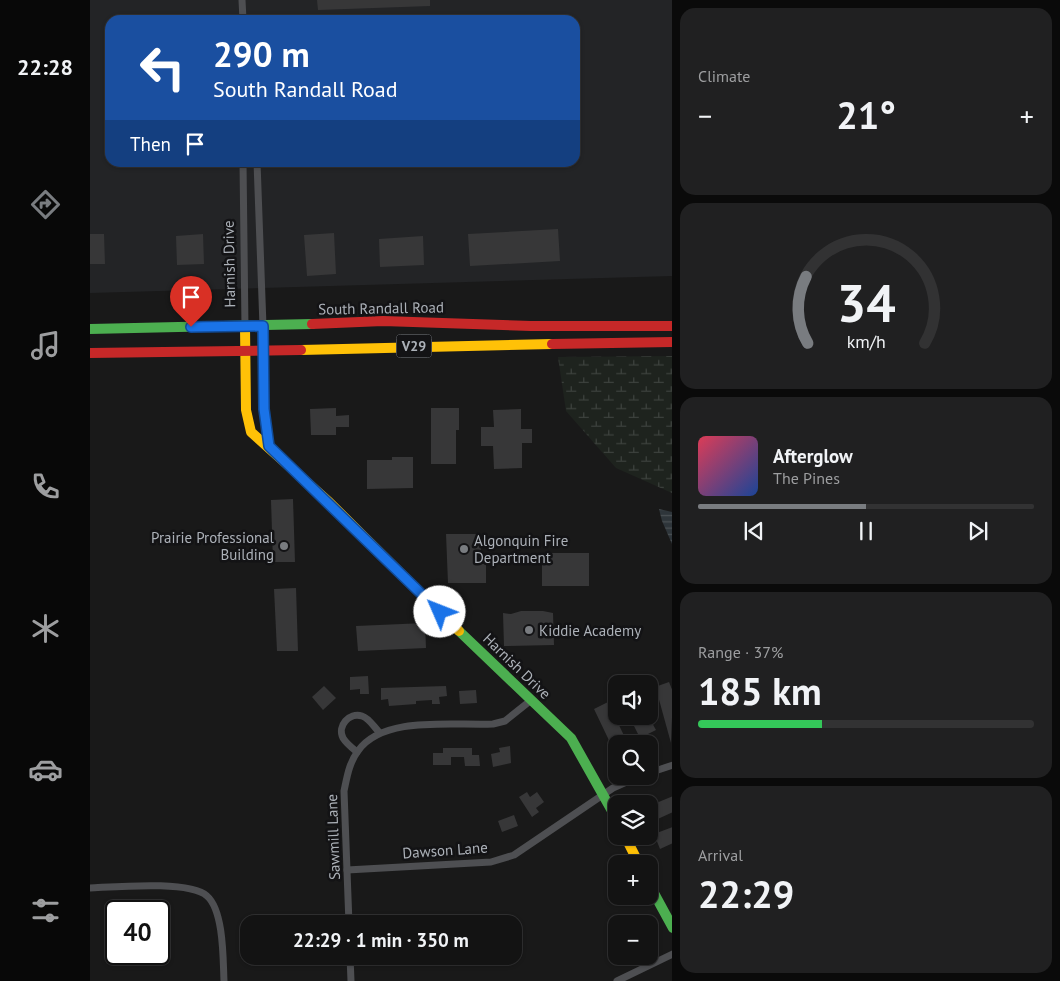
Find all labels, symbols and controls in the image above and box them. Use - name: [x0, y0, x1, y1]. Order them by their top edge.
- text: 290 m: [213, 31, 310, 77]
- icon: left: [130, 35, 195, 100]
- text: 22:28: [17, 53, 73, 81]
- text: Climate: [698, 66, 750, 86]
- text: South Randall Road: [213, 75, 398, 103]
- text: 21°: [836, 90, 896, 139]
- text: −: [698, 97, 712, 134]
- text: +: [1020, 97, 1034, 134]
- icon: arrive: [181, 130, 209, 158]
- text: Then: [130, 132, 171, 156]
- icon: directions: [28, 187, 63, 222]
- street label: Harnish Drive: [219, 220, 239, 308]
- text: 34: [837, 269, 895, 336]
- pin: [170, 276, 212, 327]
- icon: arrive: [177, 283, 205, 311]
- street label: South Randall Road: [318, 297, 444, 319]
- icon: music: [28, 328, 63, 363]
- text: km/h: [846, 330, 886, 353]
- road number: V29: [396, 334, 432, 358]
- text: Afterglow: [773, 444, 853, 468]
- text: The Pines: [773, 468, 840, 488]
- icon: phone: [28, 469, 63, 504]
- icon: previous: [740, 517, 768, 545]
- icon: pause: [852, 517, 880, 545]
- icon: next: [964, 517, 992, 545]
- place label: Prairie Professional Building: [151, 528, 275, 564]
- place label: Algonquin Fire Department: [474, 531, 568, 567]
- marker: Prairie Professional Building: [278, 540, 290, 552]
- marker: Algonquin Fire Department: [458, 543, 470, 555]
- position arrow: [413, 585, 465, 637]
- icon: climate: [28, 611, 63, 646]
- place label: Kiddie Academy: [539, 621, 641, 640]
- marker: Kiddie Academy: [523, 624, 535, 636]
- street label: Harnish Drive: [479, 629, 555, 703]
- text: Range · 37%: [698, 642, 783, 662]
- text: 185 km: [698, 666, 822, 715]
- map controls: [608, 675, 658, 965]
- button: sound: [608, 675, 658, 725]
- button: search: [608, 735, 658, 785]
- icon: car: [28, 752, 63, 787]
- street label: Sawmill Lane: [322, 794, 344, 880]
- button: layers: [608, 795, 658, 845]
- street label: Dawson Lane: [402, 838, 488, 862]
- text: Arrival: [698, 845, 743, 865]
- button: +: [608, 855, 658, 905]
- text: 22:29: [698, 869, 794, 918]
- icon: filters: [28, 893, 63, 928]
- speed limit sign: 40: [105, 900, 170, 965]
- button: −: [608, 915, 658, 965]
- text: 22:29 · 1 min · 350 m: [293, 928, 469, 952]

